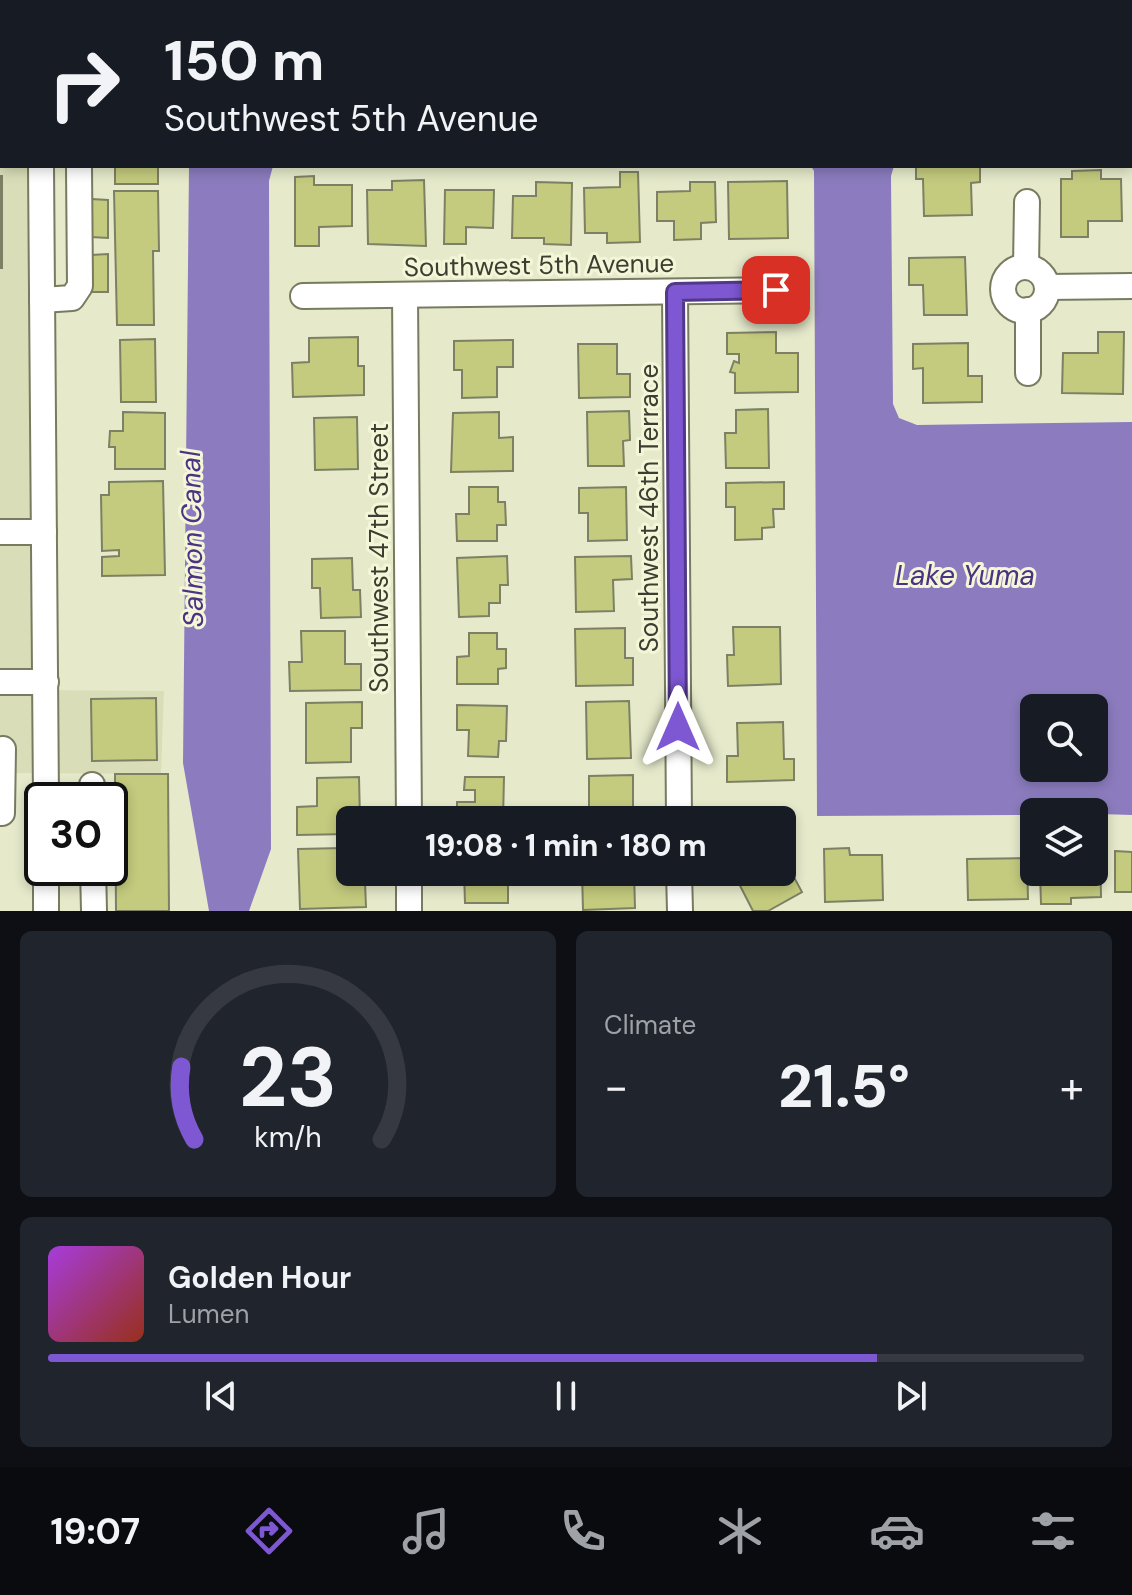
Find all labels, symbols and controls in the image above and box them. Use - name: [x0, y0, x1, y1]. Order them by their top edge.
- text: 150 m: [164, 24, 325, 97]
- icon: right: [32, 32, 136, 136]
- text: Southwest 5th Avenue: [164, 95, 539, 142]
- street label: Southwest 5th Avenue: [403, 246, 675, 284]
- pin: [742, 256, 810, 324]
- icon: arrive: [754, 268, 798, 312]
- street label: Southwest 46th Terrace: [632, 364, 666, 652]
- street label: Southwest 47th Street: [362, 423, 396, 693]
- water label: Salmon Canal: [172, 450, 212, 628]
- water label: Lake Yuma: [895, 557, 1035, 594]
- position arrow: [636, 685, 720, 769]
- map controls: [1020, 694, 1108, 886]
- button: search: [1020, 694, 1108, 782]
- speed limit sign: 30: [24, 782, 128, 886]
- button: layers: [1020, 798, 1108, 886]
- text: 19:08 · 1 min · 180 m: [425, 826, 707, 865]
- text: Climate: [604, 1008, 696, 1042]
- text: 23: [239, 1023, 337, 1132]
- text: 21.5°: [778, 1047, 910, 1126]
- text: −: [604, 1058, 628, 1116]
- text: +: [1060, 1058, 1084, 1116]
- text: km/h: [254, 1119, 322, 1156]
- text: Golden Hour: [168, 1258, 351, 1297]
- text: Lumen: [168, 1297, 249, 1331]
- icon: previous: [199, 1374, 243, 1418]
- icon: pause: [544, 1374, 588, 1418]
- icon: next: [889, 1374, 933, 1418]
- icon: directions: [241, 1503, 297, 1559]
- icon: music: [398, 1503, 454, 1559]
- icon: phone: [555, 1503, 611, 1559]
- icon: climate: [712, 1503, 768, 1559]
- icon: car: [869, 1503, 925, 1559]
- icon: filters: [1025, 1503, 1081, 1559]
- text: 19:07: [50, 1508, 140, 1555]

